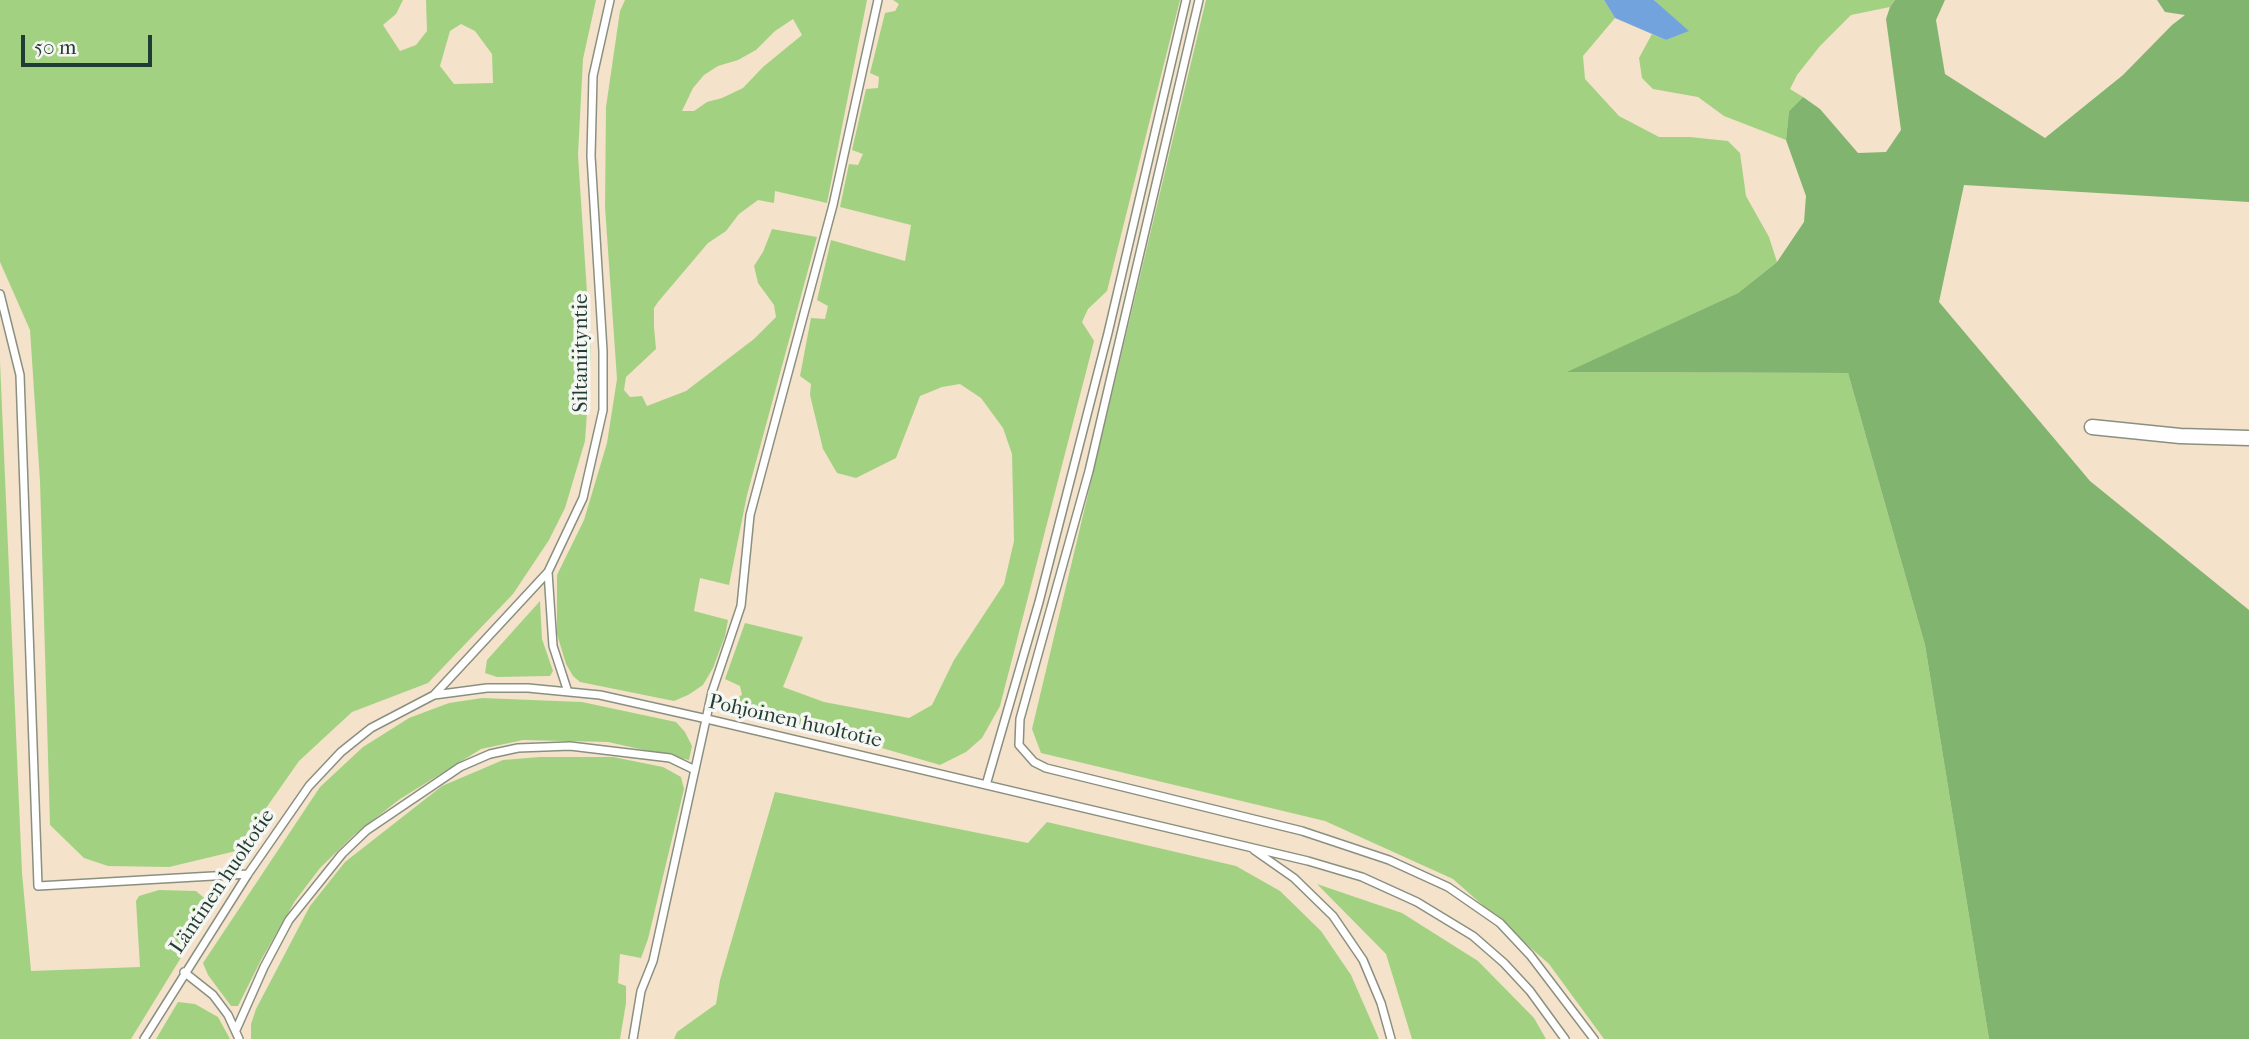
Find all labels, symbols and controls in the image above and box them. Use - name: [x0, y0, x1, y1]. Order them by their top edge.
- scale bar: [24, 21, 156, 65]
- text: 50 m: [34, 35, 77, 59]
- street label: Siltaniityntie: [569, 294, 595, 412]
- street label: Pohjoinen huoltotie: [706, 690, 884, 754]
- street label: Läntinen huoltotie: [165, 805, 281, 959]

